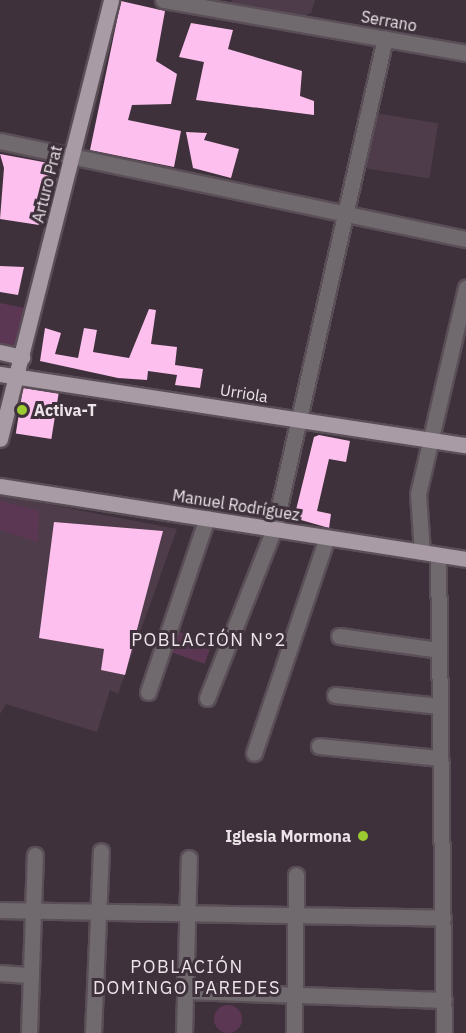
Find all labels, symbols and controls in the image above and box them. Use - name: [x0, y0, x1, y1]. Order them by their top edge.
- street label: Serrano: [360, 7, 418, 35]
- street label: Arturo Prat: [28, 143, 66, 225]
- street label: Urriola: [219, 380, 269, 406]
- place label: Activa-T: [34, 400, 96, 420]
- marker: Activa-T: [15, 403, 29, 417]
- street label: Manuel Rodríguez: [171, 485, 301, 525]
- district label: POBLACIÓN N°2: [131, 629, 287, 651]
- place label: Iglesia Mormona: [225, 826, 351, 846]
- marker: Iglesia Mormona: [356, 829, 370, 843]
- district label: POBLACIÓN DOMINGO PAREDES: [93, 957, 281, 1000]

